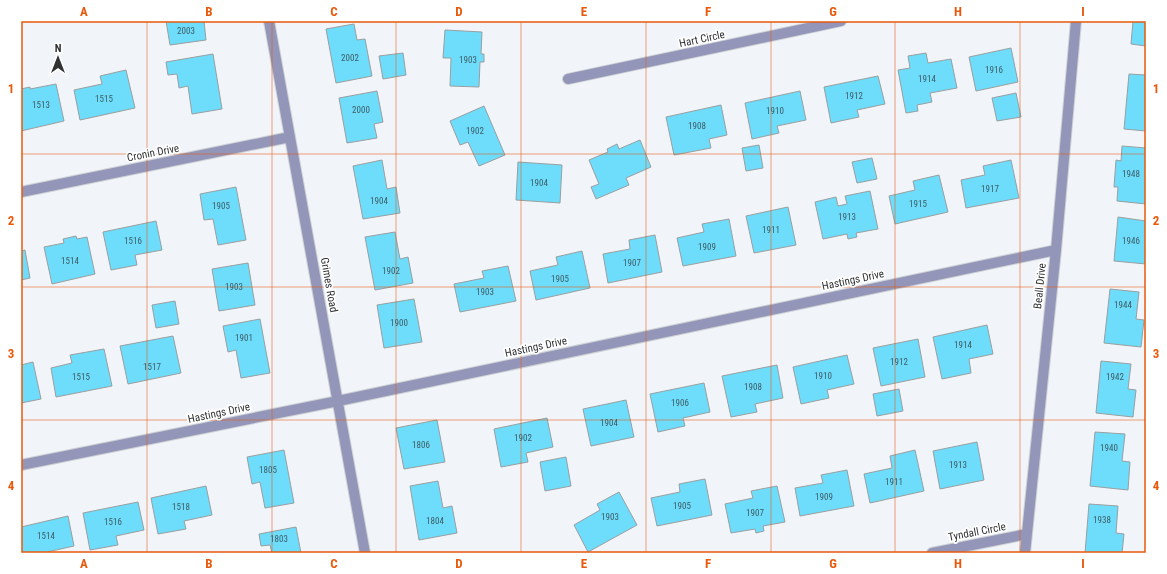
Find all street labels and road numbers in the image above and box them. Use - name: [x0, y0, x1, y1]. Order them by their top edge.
- street label: Hart Circle: [678, 28, 726, 50]
- street label: Cronin Drive: [126, 142, 180, 164]
- street label: Grimes Road: [318, 257, 340, 313]
- street label: Beall Drive: [1031, 262, 1049, 310]
- street label: Hastings Drive: [821, 267, 885, 293]
- street label: Hastings Drive: [504, 334, 568, 360]
- street label: Hastings Drive: [187, 400, 251, 426]
- street label: Tyndall Circle: [947, 520, 1007, 544]

